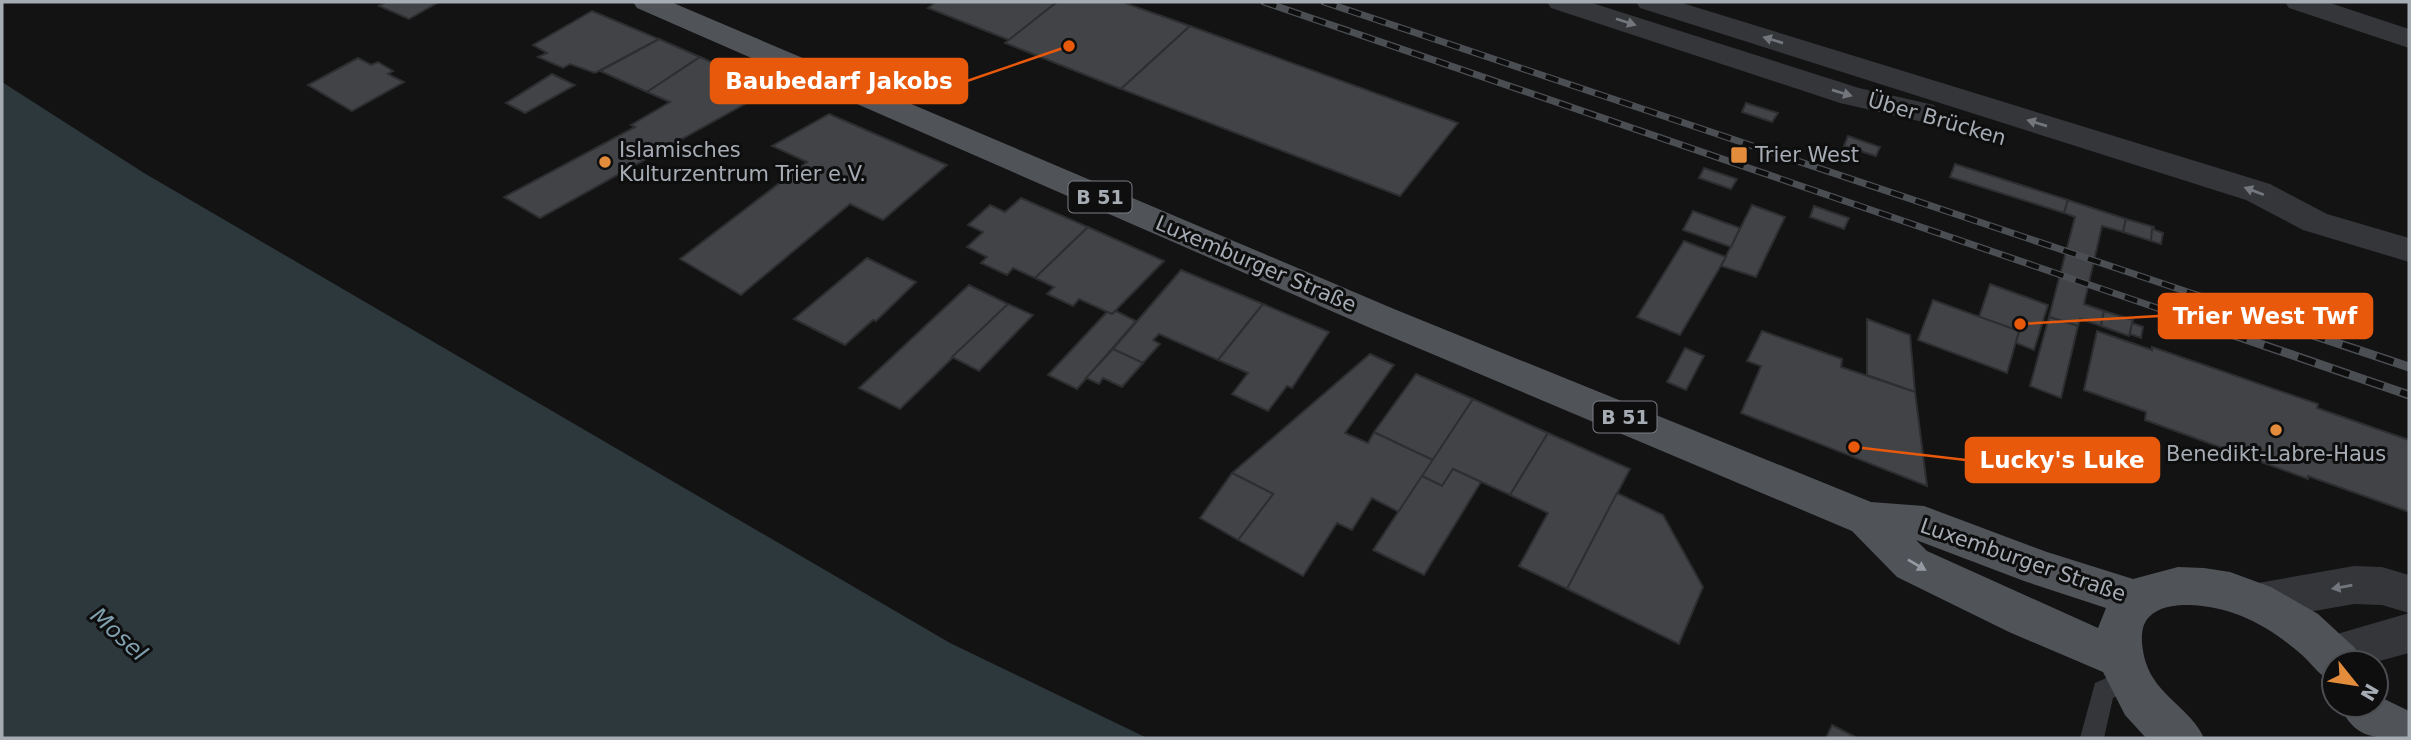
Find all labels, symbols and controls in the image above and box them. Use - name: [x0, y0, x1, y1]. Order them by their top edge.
- one-way arrow: [1616, 17, 1637, 28]
- one-way arrow: [1763, 35, 1784, 45]
- callout: Baubedarf Jakobs: [711, 59, 967, 103]
- text: Baubedarf Jakobs: [725, 68, 953, 94]
- street label: Über Brücken: [1865, 87, 2009, 150]
- one-way arrow: [1832, 88, 1853, 98]
- one-way arrow: [2027, 118, 2048, 128]
- place label: Islamisches Kulturzentrum Trier e.V.: [619, 138, 866, 186]
- place label: Trier West: [1754, 143, 1859, 167]
- marker: Trier West: [1729, 145, 1749, 165]
- marker: Islamisches Kulturzentrum Trier e.V.: [597, 154, 613, 170]
- road number: B 51: [1068, 182, 1132, 212]
- one-way arrow: [2244, 186, 2265, 197]
- street label: Luxemburger Straße: [1152, 211, 1360, 317]
- callout: Trier West Twf: [2159, 294, 2372, 338]
- text: Trier West Twf: [2173, 303, 2358, 329]
- road number: B 51: [1594, 402, 1656, 432]
- marker: Benedikt-Labre-Haus: [2268, 422, 2284, 438]
- callout: Lucky's Luke: [1966, 438, 2159, 482]
- place label: Benedikt-Labre-Haus: [2166, 442, 2386, 466]
- text: Lucky's Luke: [1980, 447, 2145, 473]
- street label: Luxemburger Straße: [1917, 514, 2129, 606]
- one-way arrow: [1908, 559, 1927, 572]
- one-way arrow: [2331, 582, 2353, 593]
- water label: Mosel: [86, 602, 153, 666]
- north arrow: [2320, 649, 2390, 719]
- text: N: [2356, 680, 2383, 705]

